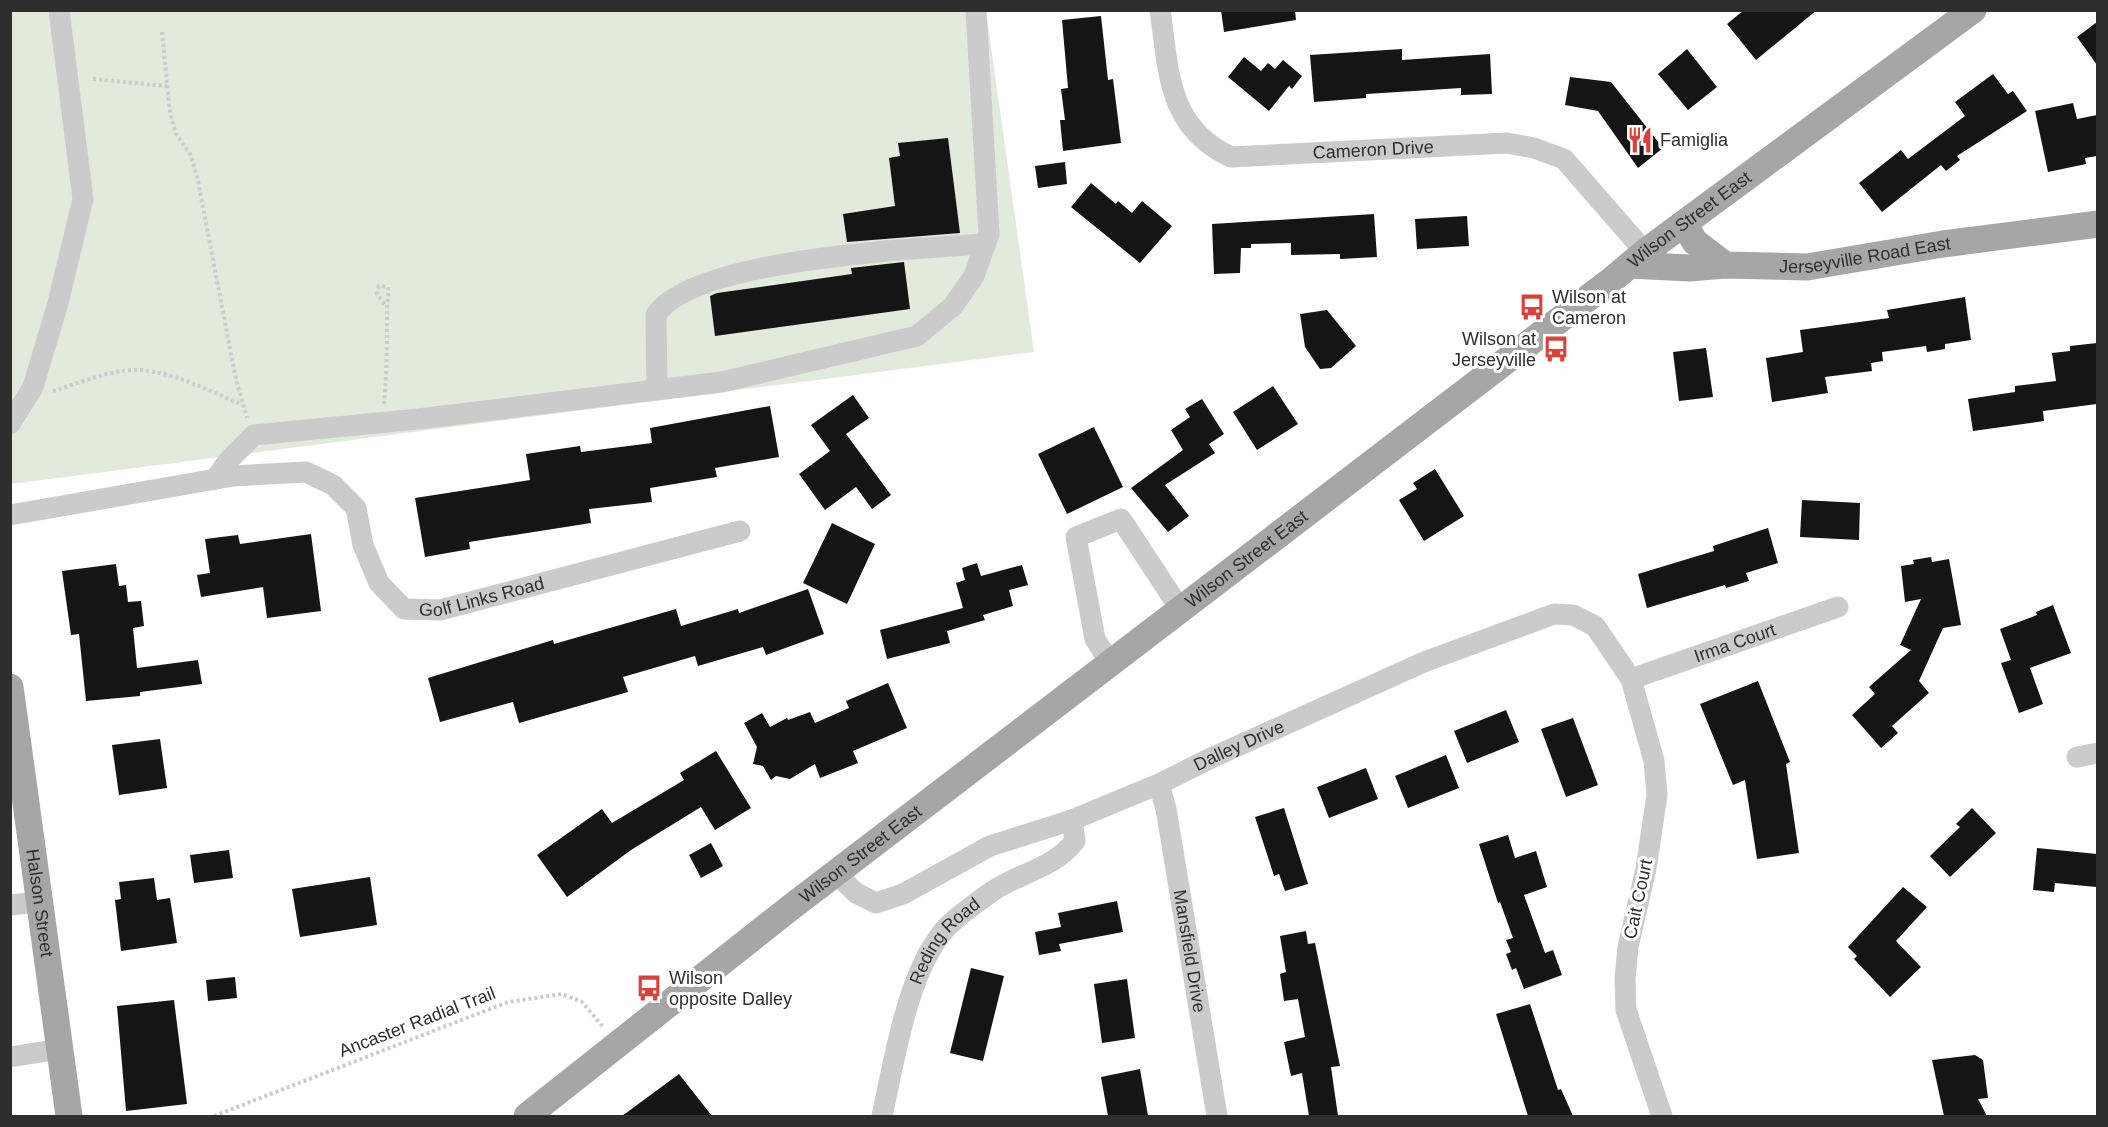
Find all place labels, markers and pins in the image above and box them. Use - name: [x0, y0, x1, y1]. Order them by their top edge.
- restaurant icon: Famiglia: [1625, 125, 1655, 155]
- place label: Famiglia: [1660, 130, 1729, 150]
- place label: Wilson at Cameron: [1552, 287, 1626, 328]
- bus stop icon: Wilson at Cameron: [1517, 292, 1547, 322]
- place label: Wilson at Jerseyville: [1452, 329, 1536, 370]
- bus stop icon: Wilson at Jerseyville: [1541, 334, 1571, 364]
- place label: Wilson opposite Dalley: [669, 968, 792, 1009]
- bus stop icon: Wilson opposite Dalley: [634, 973, 664, 1003]

